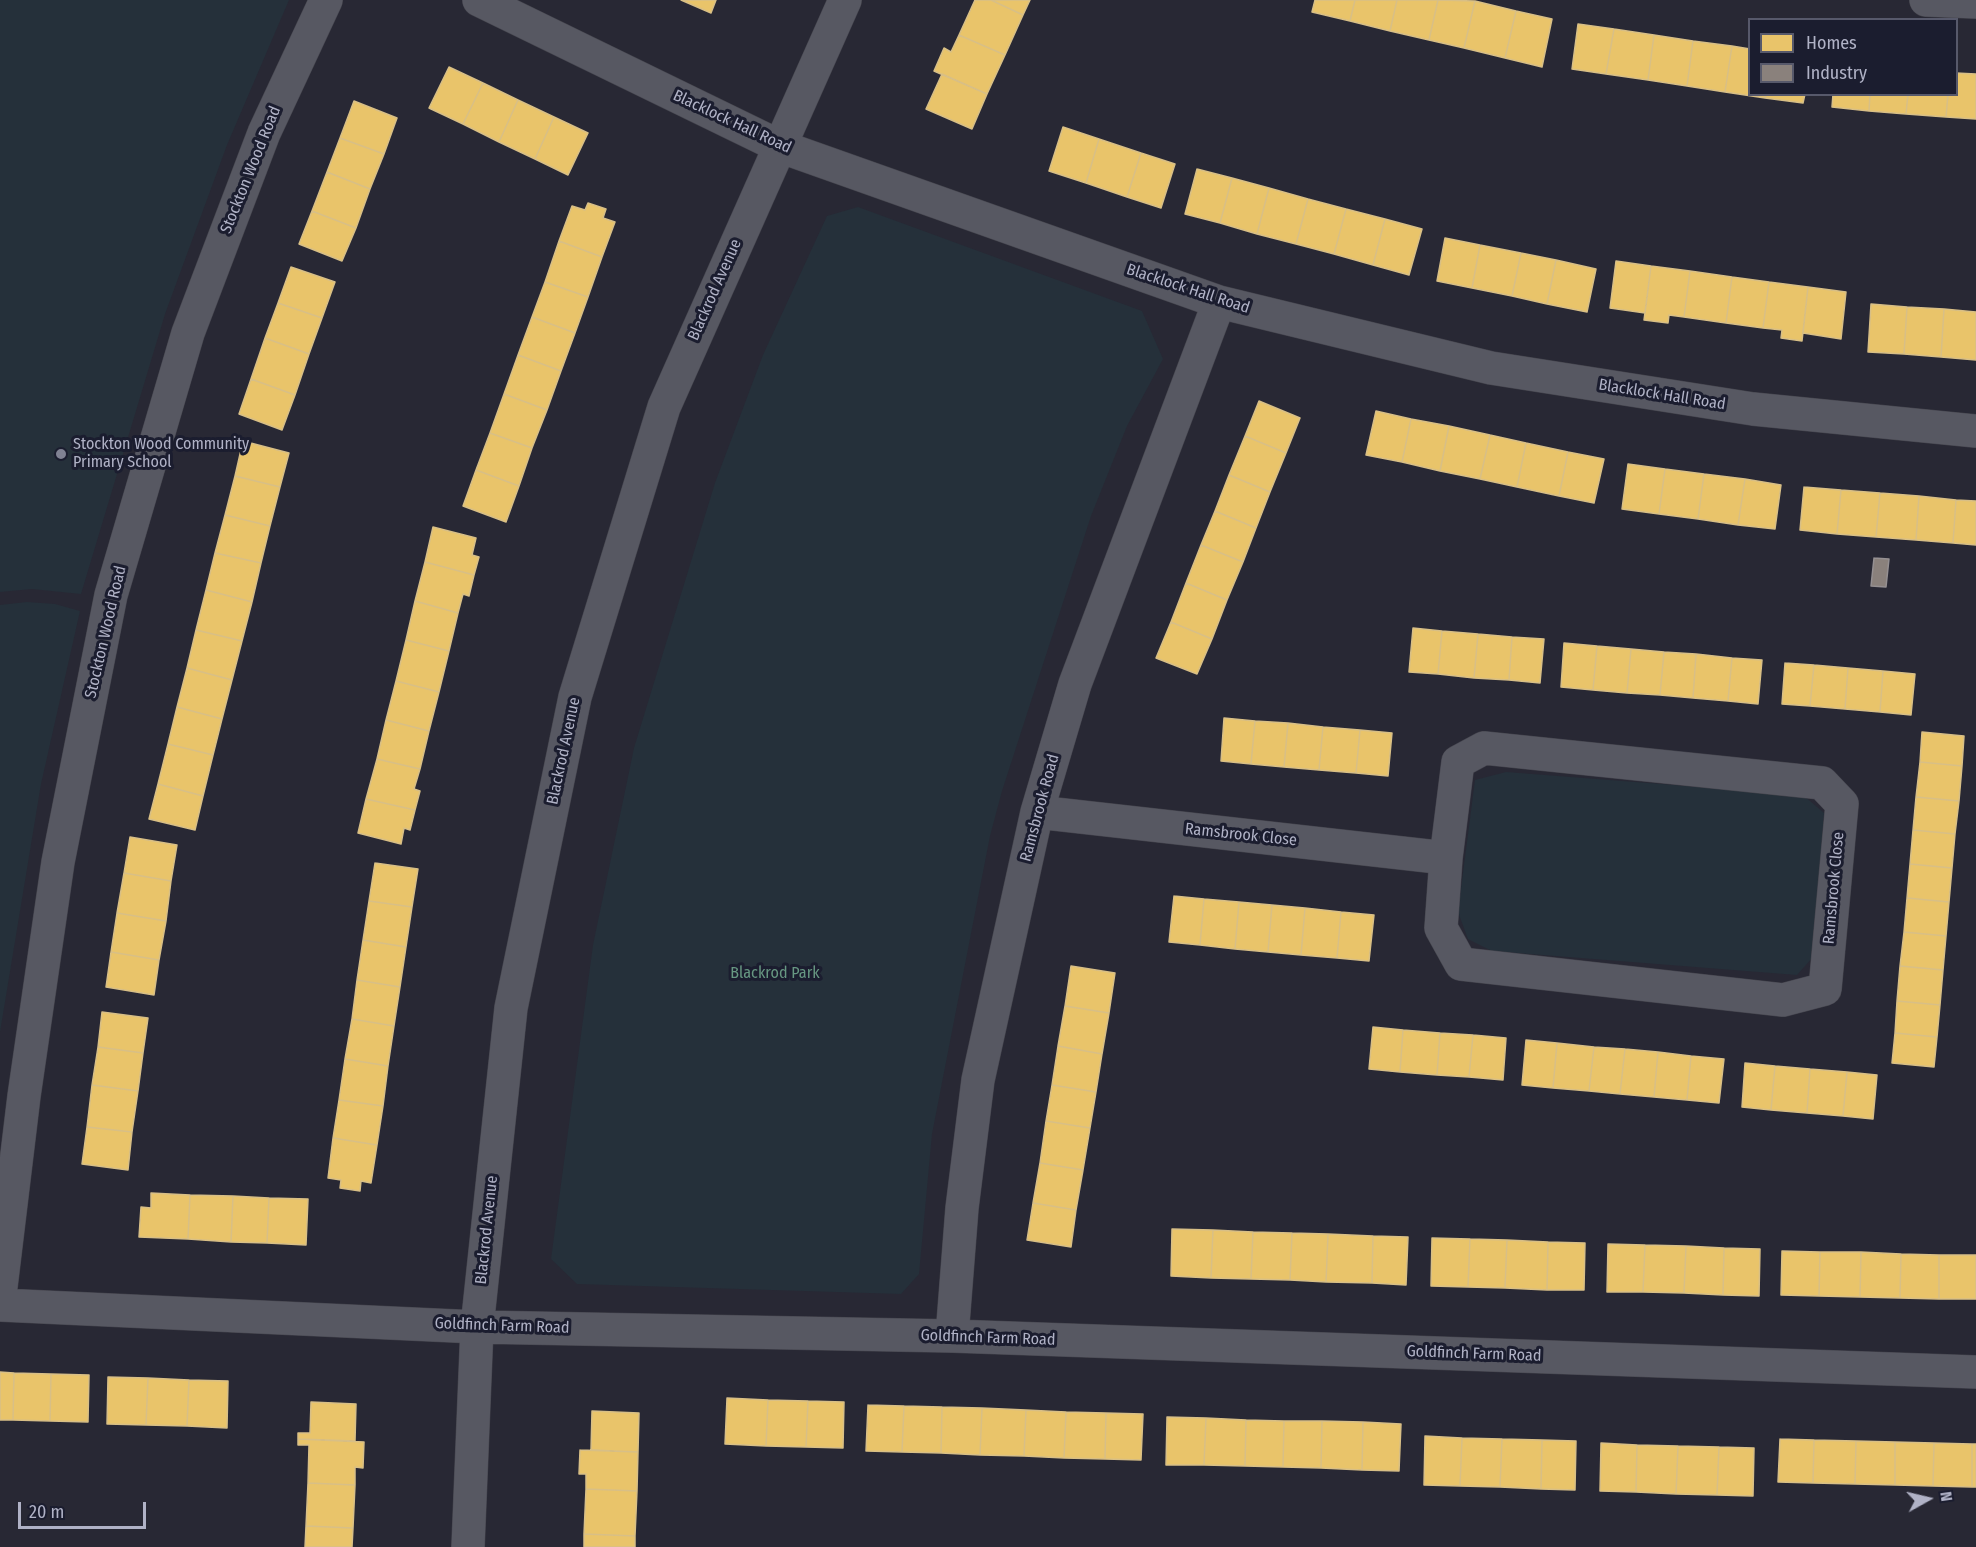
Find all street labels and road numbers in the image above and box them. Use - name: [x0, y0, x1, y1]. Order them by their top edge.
- street label: Blacklock Hall Road: [670, 86, 794, 158]
- street label: Stockton Wood Road: [217, 104, 285, 236]
- street label: Blackrod Avenue: [684, 236, 746, 344]
- street label: Blacklock Hall Road: [1124, 260, 1252, 318]
- street label: Blacklock Hall Road: [1597, 375, 1727, 415]
- street label: Stockton Wood Road: [81, 564, 131, 700]
- street label: Blackrod Avenue: [543, 696, 585, 806]
- street label: Ramsbrook Road: [1016, 752, 1064, 864]
- street label: Ramsbrook Close: [1184, 820, 1298, 850]
- street label: Ramsbrook Close: [1820, 831, 1848, 945]
- street label: Blackrod Avenue: [472, 1175, 502, 1285]
- street label: Goldfinch Farm Road: [434, 1314, 570, 1338]
- street label: Goldfinch Farm Road: [920, 1326, 1056, 1350]
- street label: Goldfinch Farm Road: [1406, 1342, 1542, 1366]

